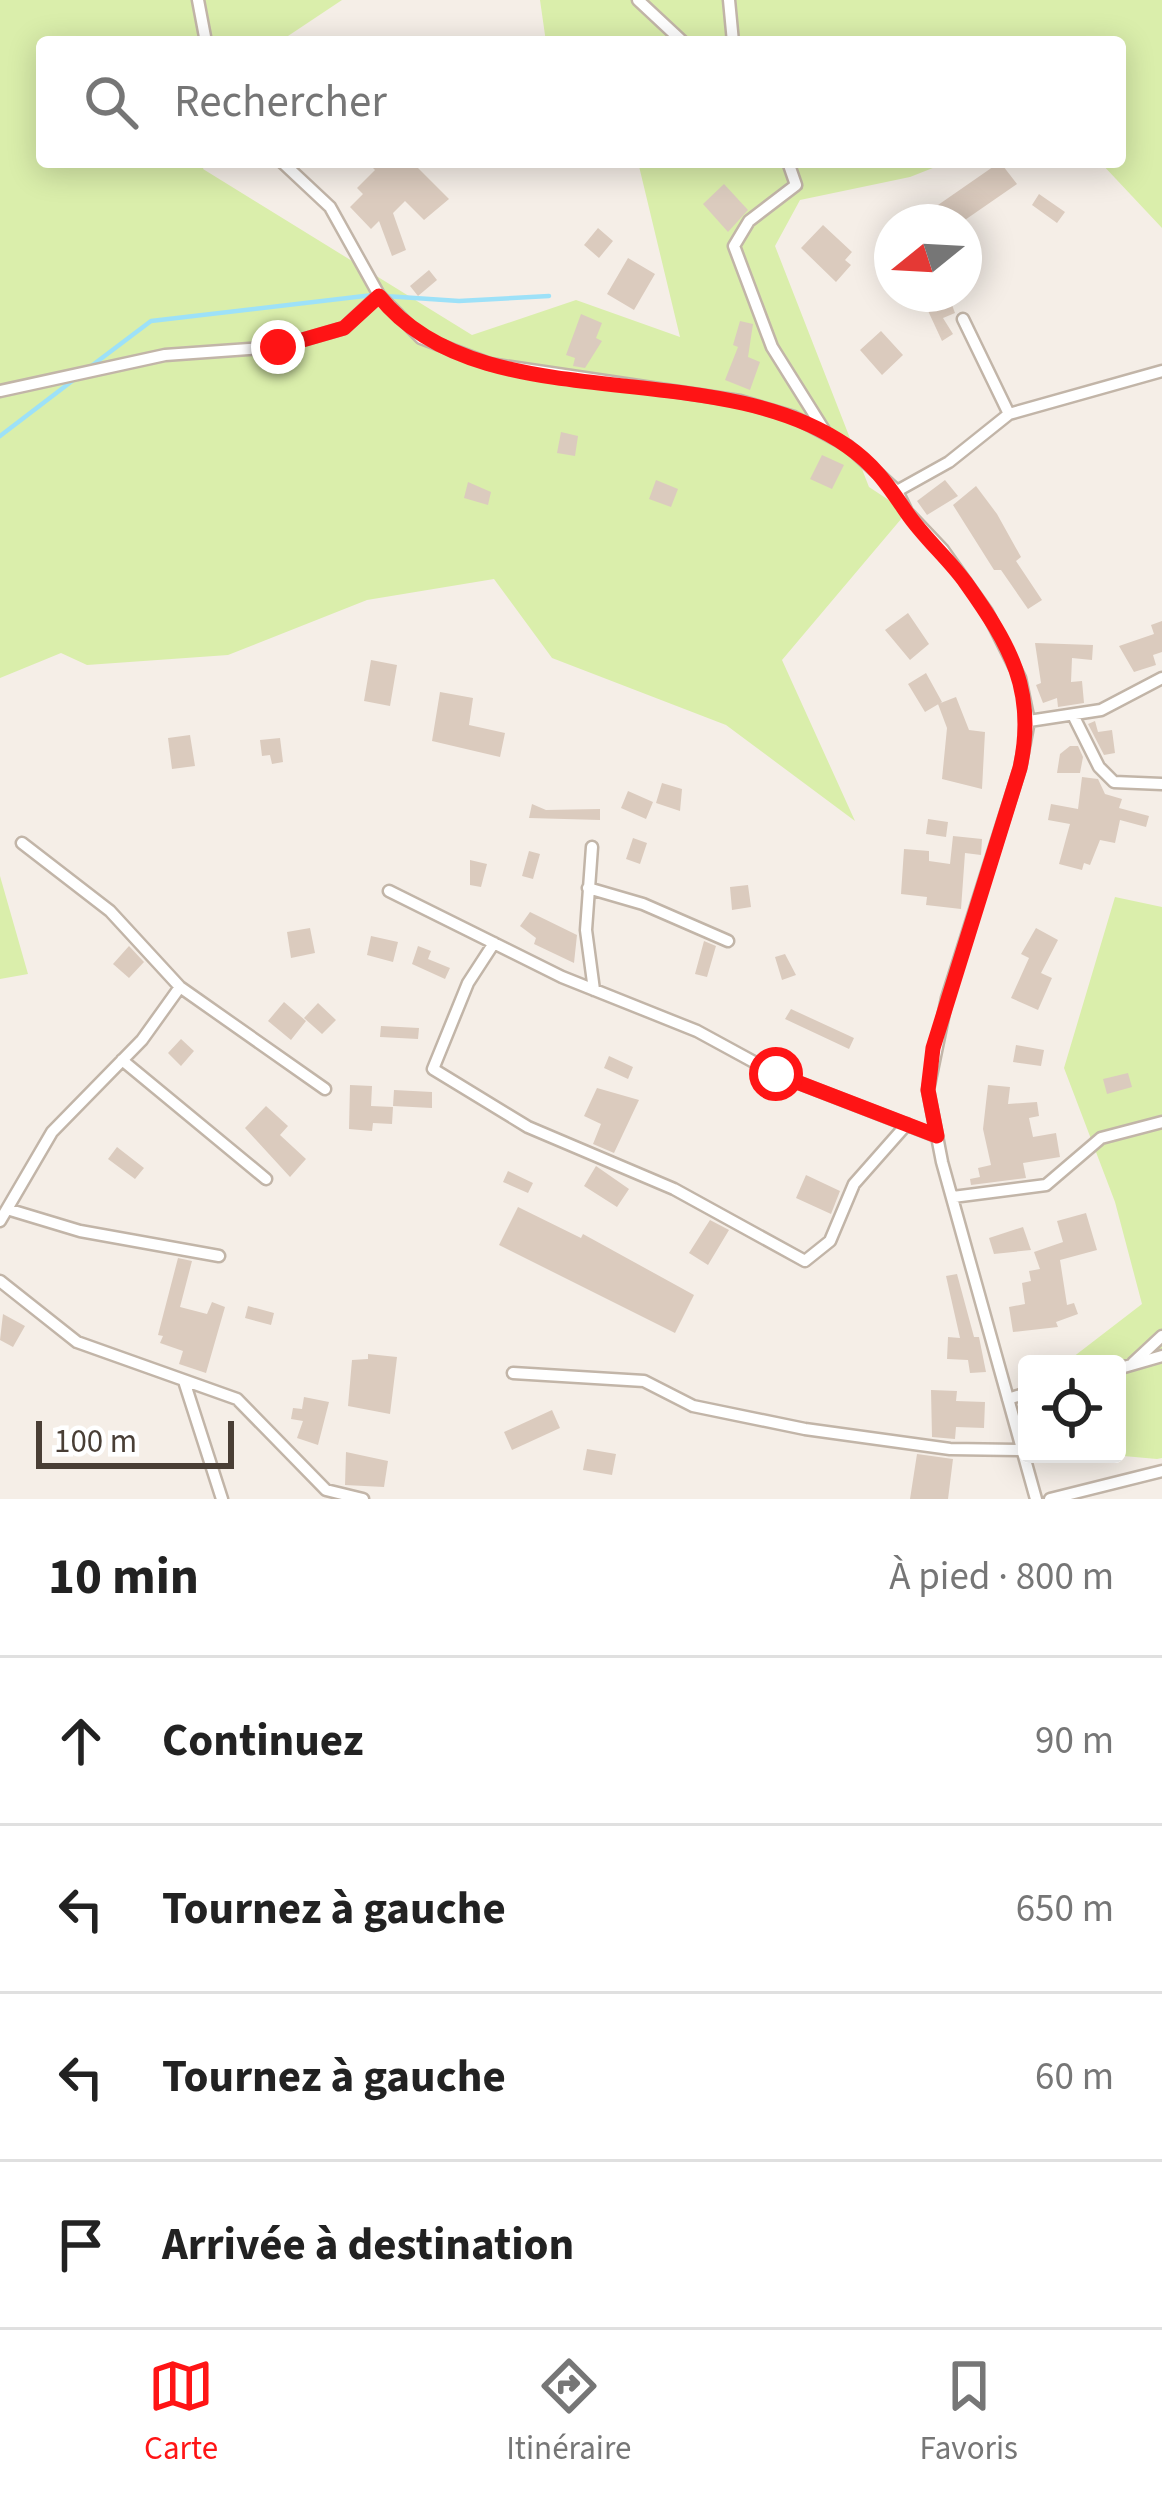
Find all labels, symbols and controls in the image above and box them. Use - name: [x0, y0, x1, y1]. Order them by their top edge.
- search box: [36, 36, 1126, 168]
- icon: search: [78, 69, 144, 135]
- text: Rechercher: [174, 70, 387, 134]
- north arrow: [874, 204, 982, 312]
- route end: [251, 320, 305, 374]
- route start: [749, 1047, 803, 1101]
- map controls: [1018, 1355, 1126, 1463]
- button: locate: [1018, 1355, 1126, 1463]
- scale bar: [36, 1415, 234, 1468]
- text: 100 m: [54, 1418, 137, 1465]
- text: 10 min: [48, 1541, 199, 1613]
- text: À pied · 800 m: [889, 1549, 1114, 1605]
- icon: ahead: [48, 1708, 114, 1774]
- text: Continuez: [162, 1709, 364, 1773]
- text: 90 m: [1035, 1713, 1114, 1769]
- icon: left: [48, 1876, 114, 1942]
- text: Tournez à gauche: [162, 1877, 506, 1941]
- text: 650 m: [1016, 1881, 1114, 1937]
- icon: left: [48, 2044, 114, 2110]
- text: Tournez à gauche: [162, 2045, 506, 2109]
- text: 60 m: [1035, 2049, 1114, 2105]
- icon: arrive: [48, 2212, 114, 2278]
- text: Arrivée à destination: [162, 2213, 574, 2277]
- tab: Carte: [144, 2353, 218, 2472]
- tab: Itinéraire: [506, 2353, 631, 2472]
- tab: Favoris: [920, 2353, 1018, 2472]

